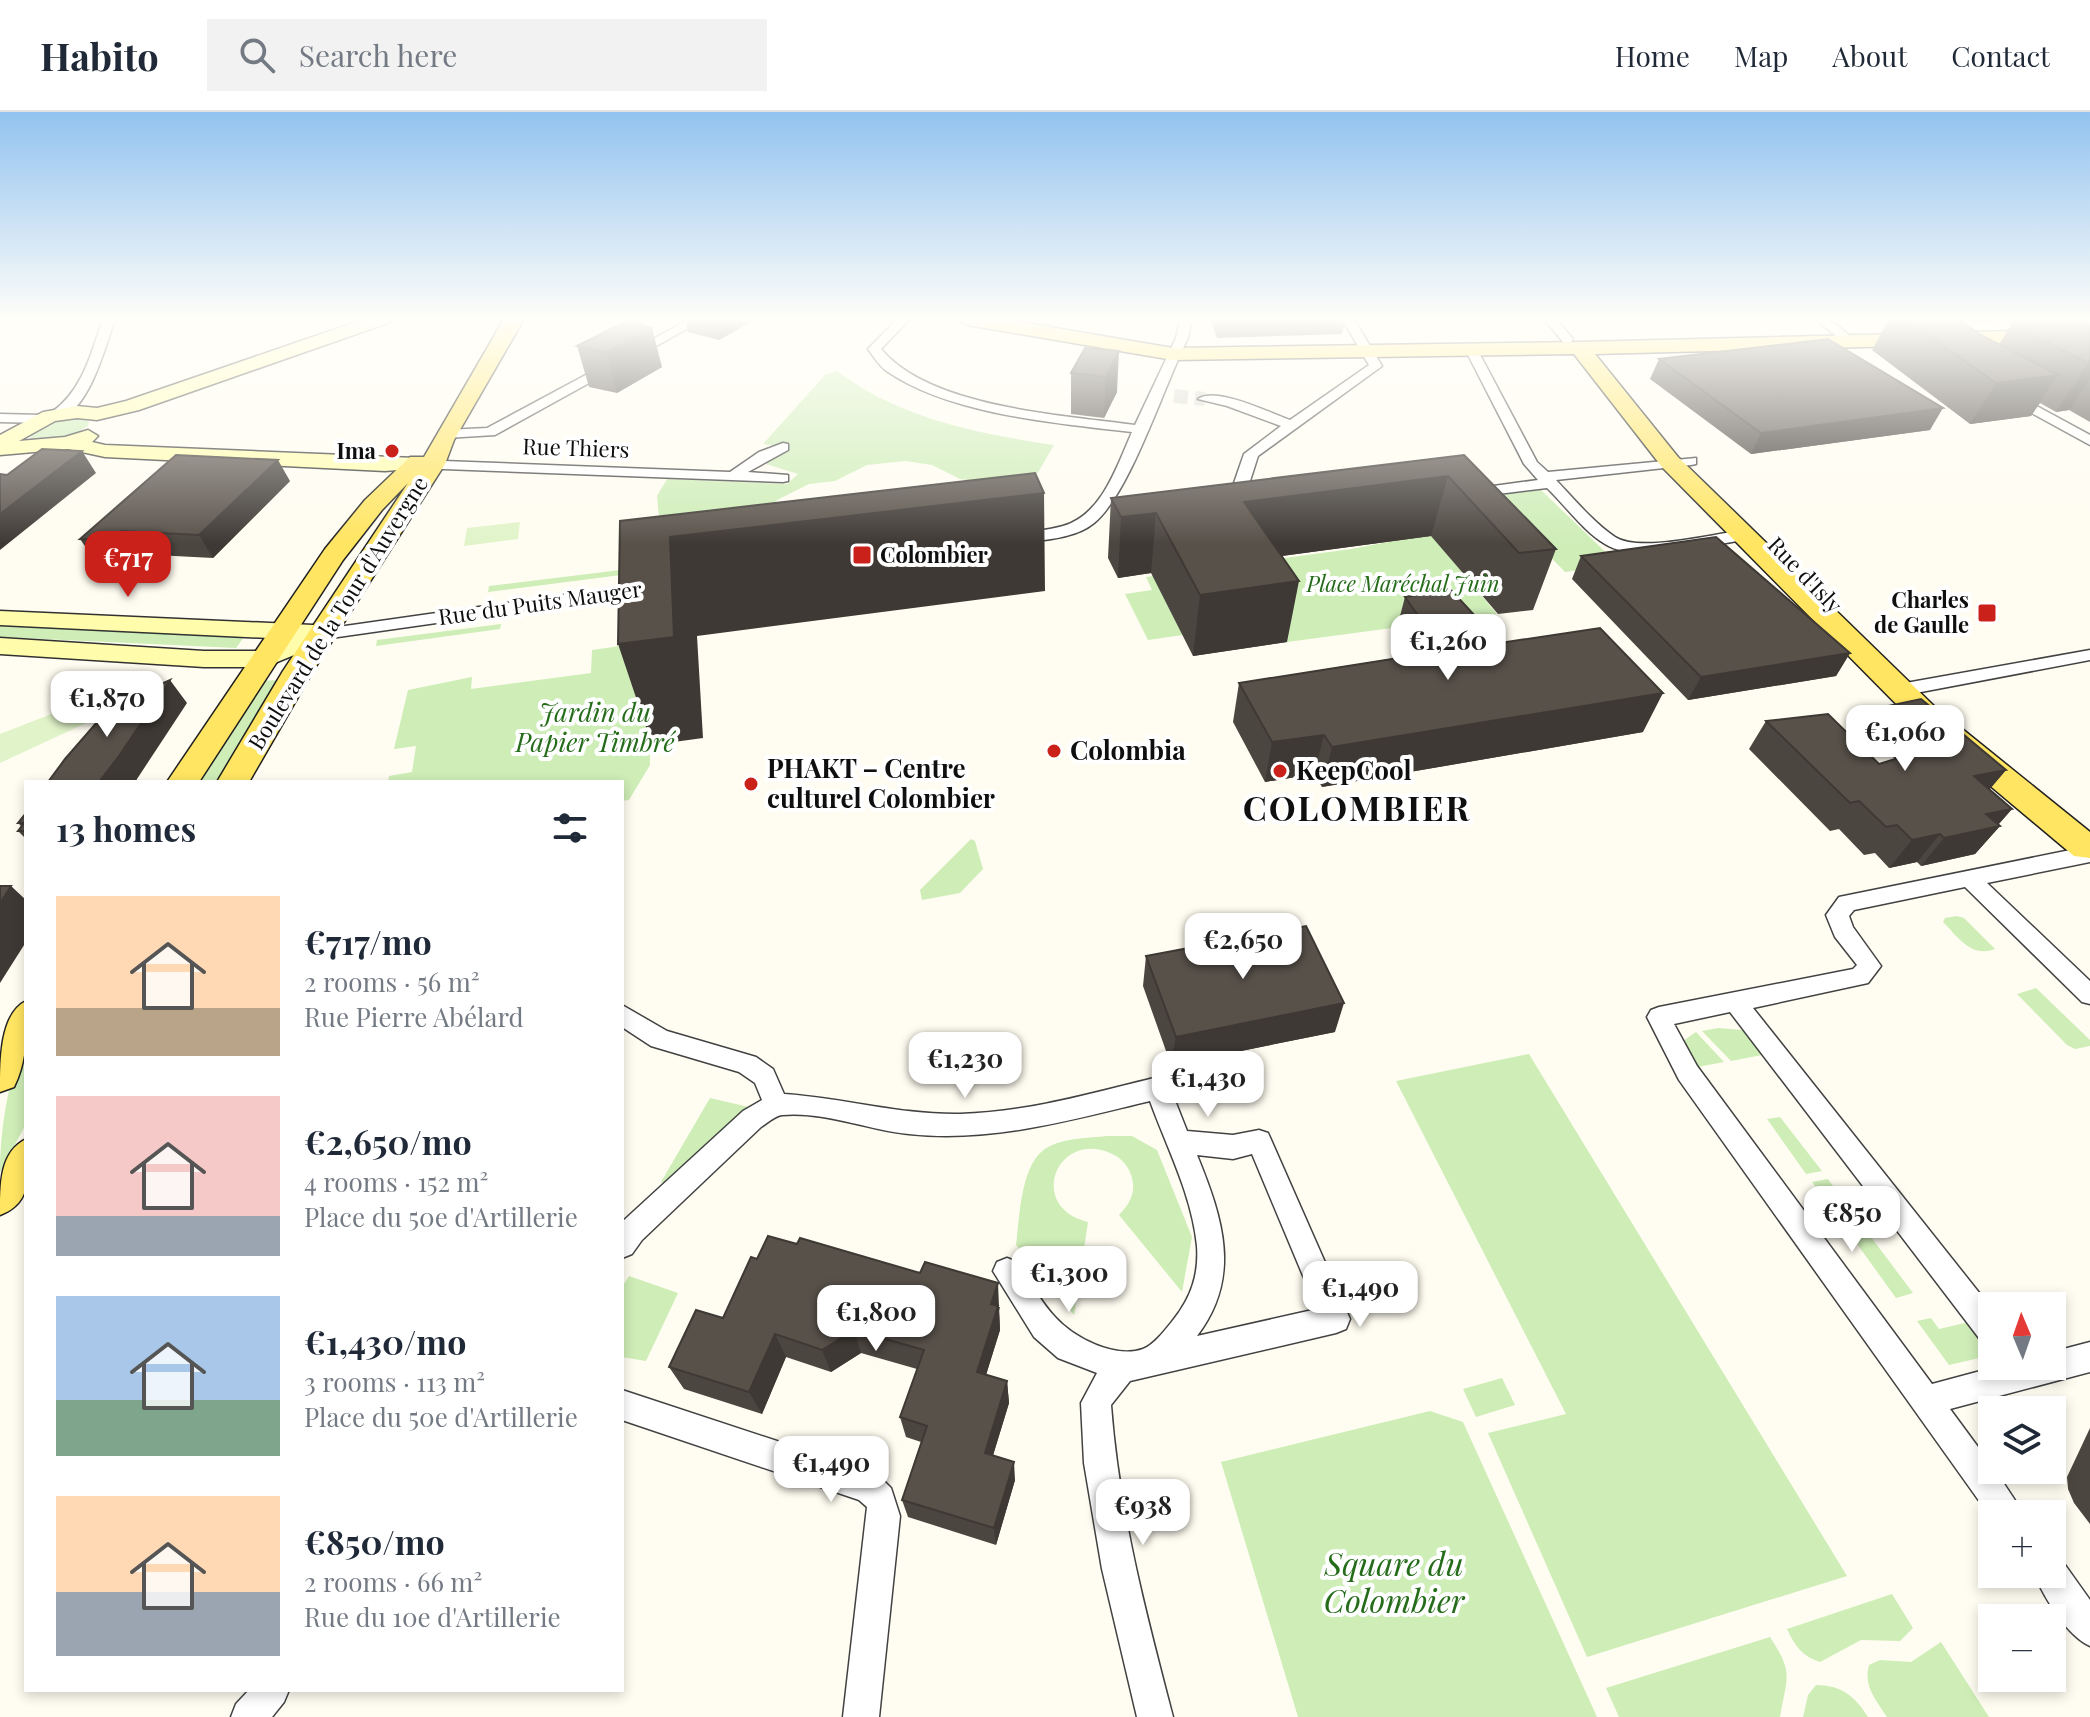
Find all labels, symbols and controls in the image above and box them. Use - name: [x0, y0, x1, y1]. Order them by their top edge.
- search box: [207, 19, 767, 91]
- text: Habito: [40, 30, 159, 81]
- icon: search: [235, 33, 279, 77]
- text: Search here: [299, 35, 457, 75]
- text: Home: [1615, 37, 1690, 74]
- text: Map: [1734, 37, 1788, 74]
- text: About: [1832, 37, 1907, 74]
- text: Contact: [1951, 37, 2050, 74]
- street label: Rue Thiers: [522, 430, 630, 464]
- place label: Ima: [336, 435, 377, 465]
- marker: Ima: [383, 442, 401, 460]
- street label: Boulevard de la Tour d'Auvergne: [240, 470, 434, 755]
- street label: Rue d'Isly: [1762, 530, 1850, 619]
- pin: €717: [81, 531, 175, 599]
- text: €717: [103, 539, 153, 574]
- place label: Colombier: [880, 539, 988, 569]
- marker: Colombier: [851, 544, 873, 566]
- park label: Place Maréchal Juin: [1306, 568, 1499, 598]
- street label: Rue du Puits Mauger: [436, 573, 644, 631]
- place label: Charles de Gaulle: [1874, 584, 1969, 639]
- marker: Charles de Gaulle: [1976, 602, 1998, 624]
- pin: €1,260: [1383, 614, 1513, 682]
- text: €1,260: [1409, 622, 1487, 657]
- pin: €1,870: [42, 671, 172, 739]
- text: €1,870: [69, 679, 145, 714]
- park label: Jardin du Papier Timbré: [514, 694, 676, 759]
- pin: €1,060: [1840, 705, 1970, 773]
- text: €1,060: [1864, 713, 1946, 748]
- place label: Colombia: [1070, 732, 1186, 767]
- marker: Colombia: [1045, 742, 1063, 760]
- place label: PHAKT – Centre culturel Colombier: [767, 750, 995, 815]
- place label: KeepCool: [1296, 752, 1412, 787]
- marker: KeepCool: [1271, 762, 1289, 780]
- marker: PHAKT – Centre culturel Colombier: [742, 775, 760, 793]
- district label: COLOMBIER: [1243, 784, 1471, 830]
- text: 13 homes: [56, 805, 196, 851]
- icon: filters: [548, 806, 592, 850]
- pin: €2,650: [1178, 913, 1308, 981]
- text: €717/mo: [304, 918, 432, 964]
- text: €2,650: [1203, 921, 1283, 956]
- icon: home: [120, 928, 216, 1024]
- text: 2 rooms · 56 m²: [304, 964, 480, 999]
- text: Rue Pierre Abélard: [304, 999, 524, 1034]
- pin: €1,230: [900, 1032, 1030, 1100]
- text: €1,230: [927, 1040, 1003, 1075]
- pin: €1,430: [1143, 1051, 1273, 1119]
- text: €1,430: [1170, 1059, 1246, 1094]
- text: €2,650/mo: [304, 1118, 472, 1164]
- icon: home: [120, 1128, 216, 1224]
- text: 4 rooms · 152 m²: [304, 1164, 488, 1199]
- pin: €850: [1805, 1186, 1899, 1254]
- text: €850: [1822, 1194, 1882, 1229]
- text: Place du 50e d'Artillerie: [304, 1199, 578, 1234]
- pin: €1,300: [1004, 1246, 1134, 1314]
- text: €1,300: [1029, 1254, 1109, 1289]
- pin: €1,490: [1295, 1261, 1425, 1329]
- text: €1,490: [1321, 1269, 1399, 1304]
- pin: €1,800: [811, 1285, 941, 1353]
- north arrow: [1978, 1292, 2066, 1380]
- map controls: [1978, 1292, 2066, 1692]
- text: €1,800: [835, 1293, 917, 1328]
- text: €1,430/mo: [304, 1318, 466, 1364]
- icon: home: [120, 1328, 216, 1424]
- text: 3 rooms · 113 m²: [304, 1364, 485, 1399]
- button: layers: [1978, 1396, 2066, 1484]
- text: Place du 50e d'Artillerie: [304, 1399, 578, 1434]
- pin: €1,490: [766, 1436, 896, 1504]
- text: €1,490: [792, 1444, 870, 1479]
- pin: €938: [1096, 1479, 1190, 1547]
- text: €938: [1114, 1487, 1172, 1522]
- button: +: [1978, 1500, 2066, 1588]
- text: €850/mo: [304, 1518, 445, 1564]
- icon: home: [120, 1528, 216, 1624]
- park label: Square du Colombier: [1323, 1541, 1466, 1621]
- text: 2 rooms · 66 m²: [304, 1564, 482, 1599]
- text: Rue du 10e d'Artillerie: [304, 1599, 561, 1634]
- button: −: [1978, 1604, 2066, 1692]

